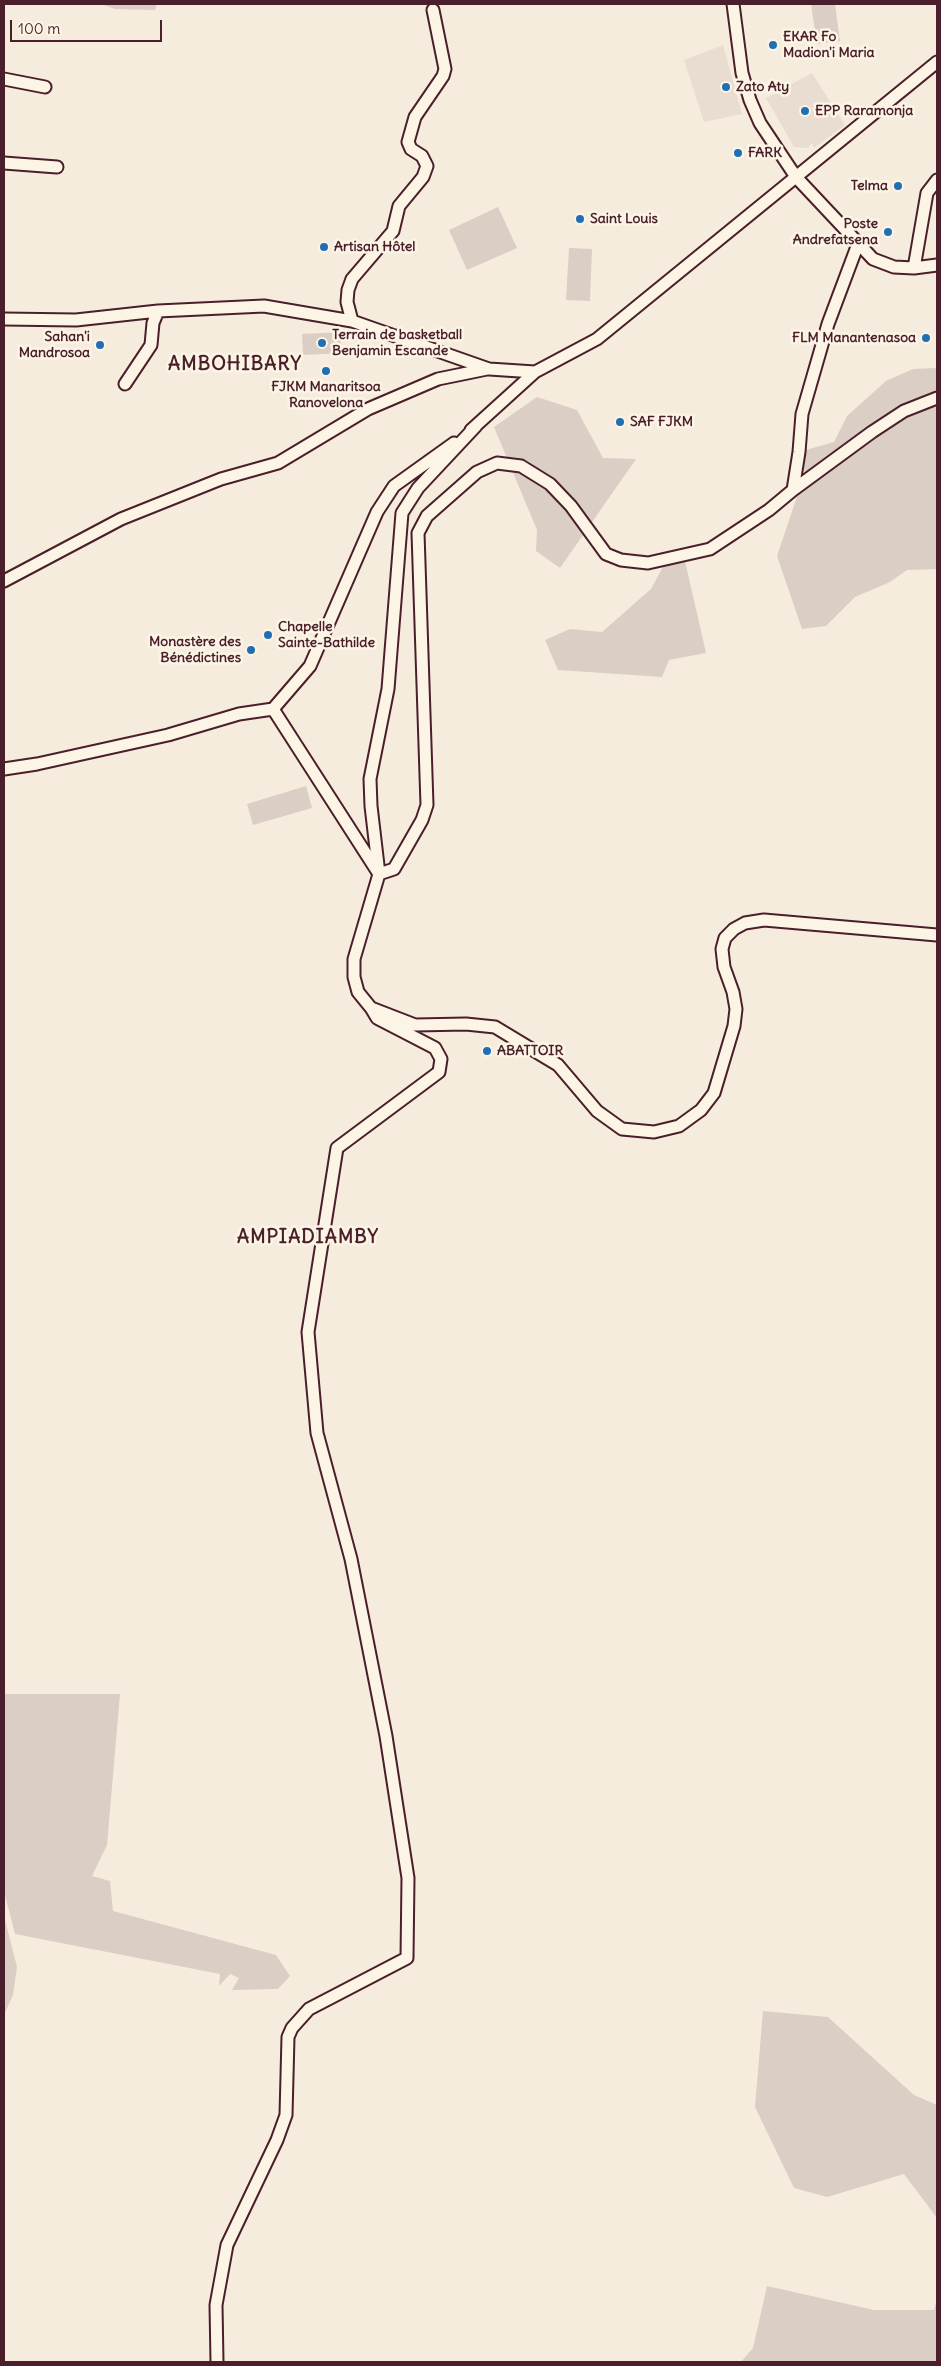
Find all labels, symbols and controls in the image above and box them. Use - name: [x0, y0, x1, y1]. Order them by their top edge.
- scale bar: [12, 10, 165, 42]
- text: 100 m: [18, 19, 60, 38]
- place label: EKAR Fo Madion'i Maria: [783, 29, 875, 62]
- marker: EKAR Fo Madion'i Maria: [767, 39, 779, 51]
- place label: Zato Aty: [736, 79, 789, 95]
- marker: Zato Aty: [720, 81, 732, 93]
- place label: EPP Raramonja: [815, 103, 913, 119]
- marker: EPP Raramonja: [799, 105, 811, 117]
- place label: FARK: [748, 145, 782, 161]
- marker: FARK: [732, 147, 744, 159]
- place label: Telma: [851, 178, 888, 194]
- marker: Telma: [892, 180, 904, 192]
- place label: Saint Louis: [590, 211, 658, 227]
- marker: Saint Louis: [574, 213, 586, 225]
- place label: Poste Andrefatsena: [793, 216, 878, 248]
- marker: Poste Andrefatsena: [882, 226, 894, 238]
- place label: Artisan Hôtel: [334, 239, 415, 255]
- marker: Artisan Hôtel: [318, 241, 330, 253]
- place label: Terrain de basketball Benjamin Escande: [332, 327, 462, 360]
- place label: Sahan'i Mandrosoa: [19, 329, 90, 362]
- place label: FLM Manantenasoa: [792, 330, 916, 346]
- marker: FLM Manantenasoa: [920, 332, 932, 344]
- marker: Terrain de basketball Benjamin Escande: [316, 337, 328, 349]
- marker: Sahan'i Mandrosoa: [94, 339, 106, 351]
- district label: AMBOHIBARY: [167, 354, 303, 376]
- marker: FJKM Manaritsoa Ranovelona: [320, 365, 332, 377]
- place label: FJKM Manaritsoa Ranovelona: [271, 379, 381, 412]
- place label: SAF FJKM: [630, 414, 693, 430]
- marker: SAF FJKM: [614, 416, 626, 428]
- place label: Chapelle Sainte-Bathilde: [278, 619, 375, 652]
- marker: Chapelle Sainte-Bathilde: [262, 629, 274, 641]
- place label: Monastère des Bénédictines: [149, 634, 241, 666]
- marker: Monastère des Bénédictines: [245, 644, 257, 656]
- place label: ABATTOIR: [497, 1043, 563, 1059]
- marker: ABATTOIR: [481, 1045, 493, 1057]
- district label: AMPIADIAMBY: [236, 1227, 380, 1249]

